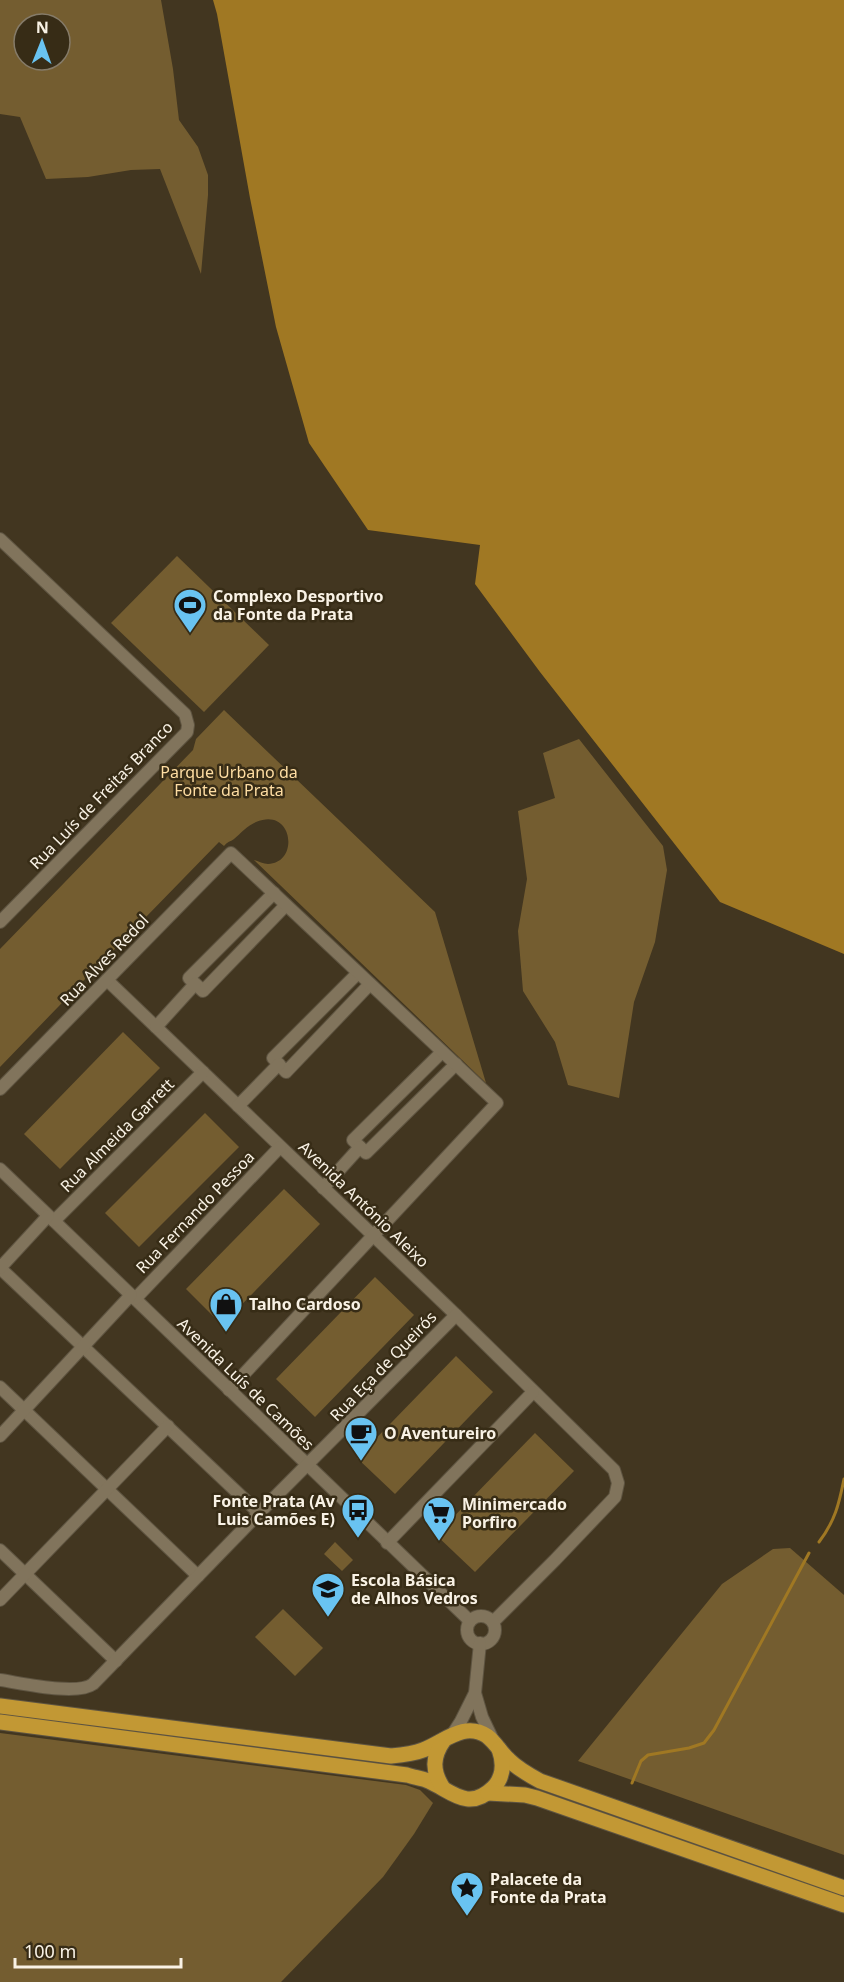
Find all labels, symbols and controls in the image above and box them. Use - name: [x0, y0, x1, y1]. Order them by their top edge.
- north arrow: [12, 12, 72, 72]
- text: N: [36, 16, 49, 38]
- place label: Complexo Desportivo da Fonte da Prata: [213, 585, 384, 625]
- sports icon: Complexo Desportivo da Fonte da Prata: [172, 587, 208, 634]
- street label: Rua Luís de Freitas Branco: [25, 716, 177, 874]
- park label: Parque Urbano da Fonte da Prata: [160, 761, 298, 801]
- street label: Rua Alves Redol: [55, 910, 153, 1010]
- street label: Rua Almeida Garrett: [55, 1073, 179, 1197]
- street label: Avenida António Aleixo: [294, 1136, 434, 1272]
- street label: Rua Fernando Pessoa: [131, 1146, 259, 1278]
- shop icon: Talho Cardoso: [208, 1286, 244, 1333]
- place label: Talho Cardoso: [249, 1293, 361, 1315]
- street label: Rua Eça de Queirós: [325, 1306, 441, 1426]
- street label: Avenida Luís de Camões: [173, 1313, 319, 1455]
- cafe icon: O Aventureiro: [343, 1415, 379, 1462]
- place label: O Aventureiro: [384, 1422, 496, 1444]
- place label: Fonte Prata (Av Luis Camões E): [212, 1490, 336, 1530]
- bus stop icon: Fonte Prata (Av Luis Camões E): [340, 1492, 376, 1539]
- place label: Minimercado Porfiro: [462, 1493, 567, 1533]
- supermarket icon: Minimercado Porfiro: [421, 1495, 457, 1542]
- place label: Escola Básica de Alhos Vedros: [351, 1569, 478, 1609]
- school or university icon: Escola Básica de Alhos Vedros: [310, 1571, 346, 1618]
- place label: Palacete da Fonte da Prata: [490, 1868, 607, 1908]
- place icon: Palacete da Fonte da Prata: [449, 1870, 485, 1917]
- scale bar: [15, 1931, 182, 1969]
- text: 100 m: [24, 1939, 76, 1963]

